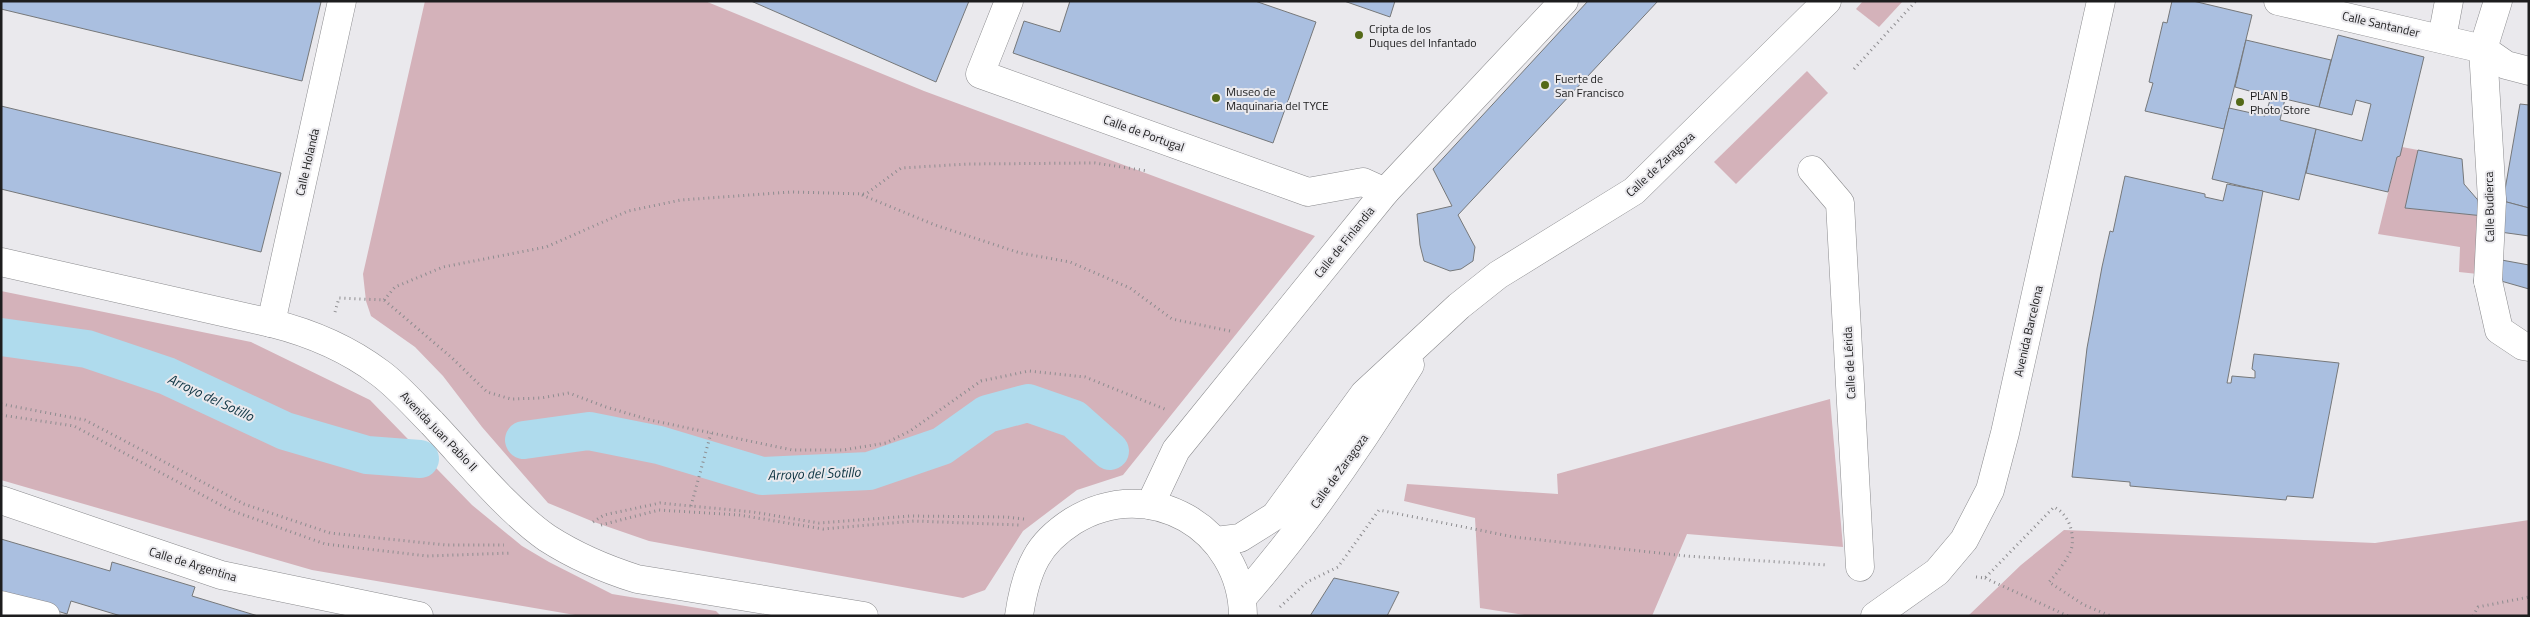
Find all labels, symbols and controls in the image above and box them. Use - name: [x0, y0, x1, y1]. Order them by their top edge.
- street label: Calle Santander: [2340, 6, 2422, 42]
- place label: Cripta de los Duques del Infantado: [1369, 19, 1477, 52]
- marker: Cripta de los Duques del Infantado: [1353, 29, 1365, 41]
- place label: Fuerte de San Francisco: [1555, 69, 1624, 102]
- marker: Fuerte de San Francisco: [1539, 79, 1551, 91]
- place label: Museo de Maquinaria del TYCE: [1226, 82, 1329, 115]
- place label: PLAN B Photo Store: [2250, 86, 2310, 119]
- marker: Museo de Maquinaria del TYCE: [1210, 92, 1222, 104]
- marker: PLAN B Photo Store: [2234, 96, 2246, 108]
- street label: Calle de Portugal: [1101, 110, 1187, 156]
- street label: Calle Holanda: [290, 126, 324, 198]
- street label: Calle de Zaragoza: [1621, 127, 1699, 201]
- street label: Calle Budierca: [2479, 171, 2499, 243]
- street label: Calle de Finlandia: [1309, 202, 1379, 282]
- street label: Avenida Barcelona: [2008, 284, 2048, 378]
- street label: Calle de Lérida: [1838, 326, 1860, 400]
- water label: Arroyo del Sotillo: [164, 368, 259, 427]
- street label: Avenida Juan Pablo II: [396, 387, 482, 475]
- street label: Calle de Zaragoza: [1305, 430, 1373, 512]
- water label: Arroyo del Sotillo: [767, 461, 862, 485]
- street label: Calle de Argentina: [147, 542, 239, 586]

